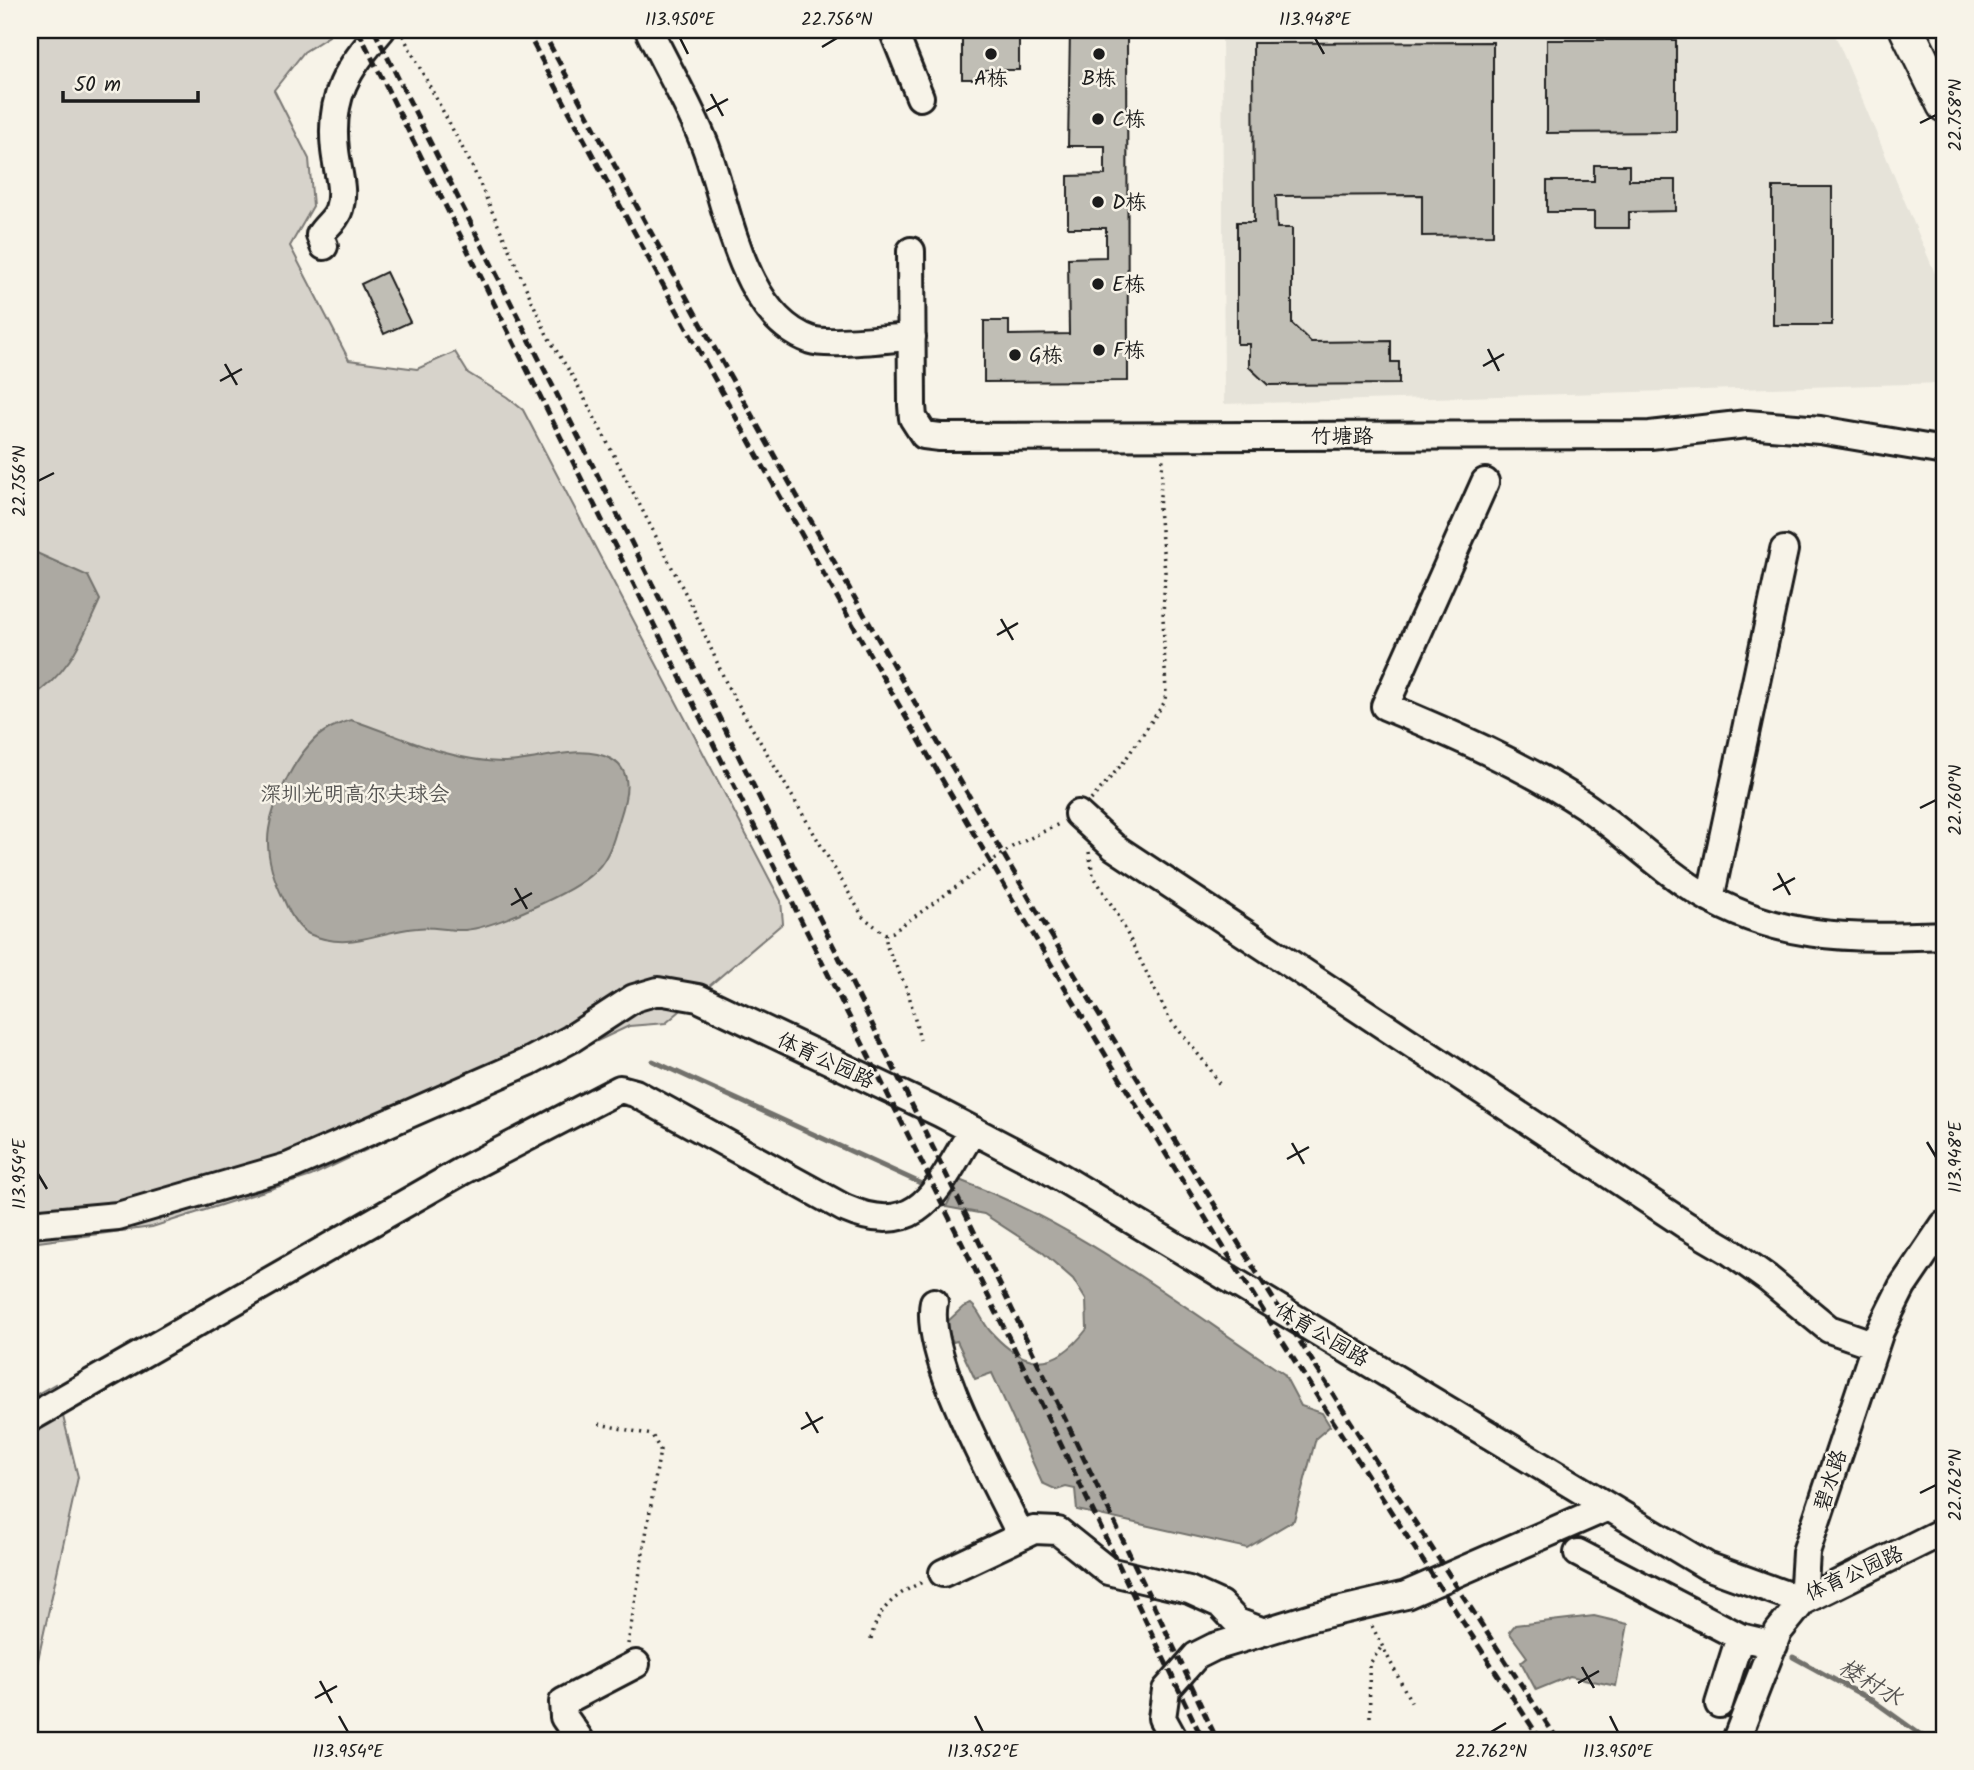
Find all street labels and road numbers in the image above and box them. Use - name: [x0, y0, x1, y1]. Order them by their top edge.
- street label: 竹塘路: [1311, 421, 1374, 454]
- street label: 体育公园路: [771, 1024, 880, 1099]
- street label: 体育公园路: [1268, 1294, 1375, 1376]
- street label: 碧水路: [1806, 1445, 1857, 1516]
- street label: 体育公园路: [1800, 1538, 1909, 1611]

